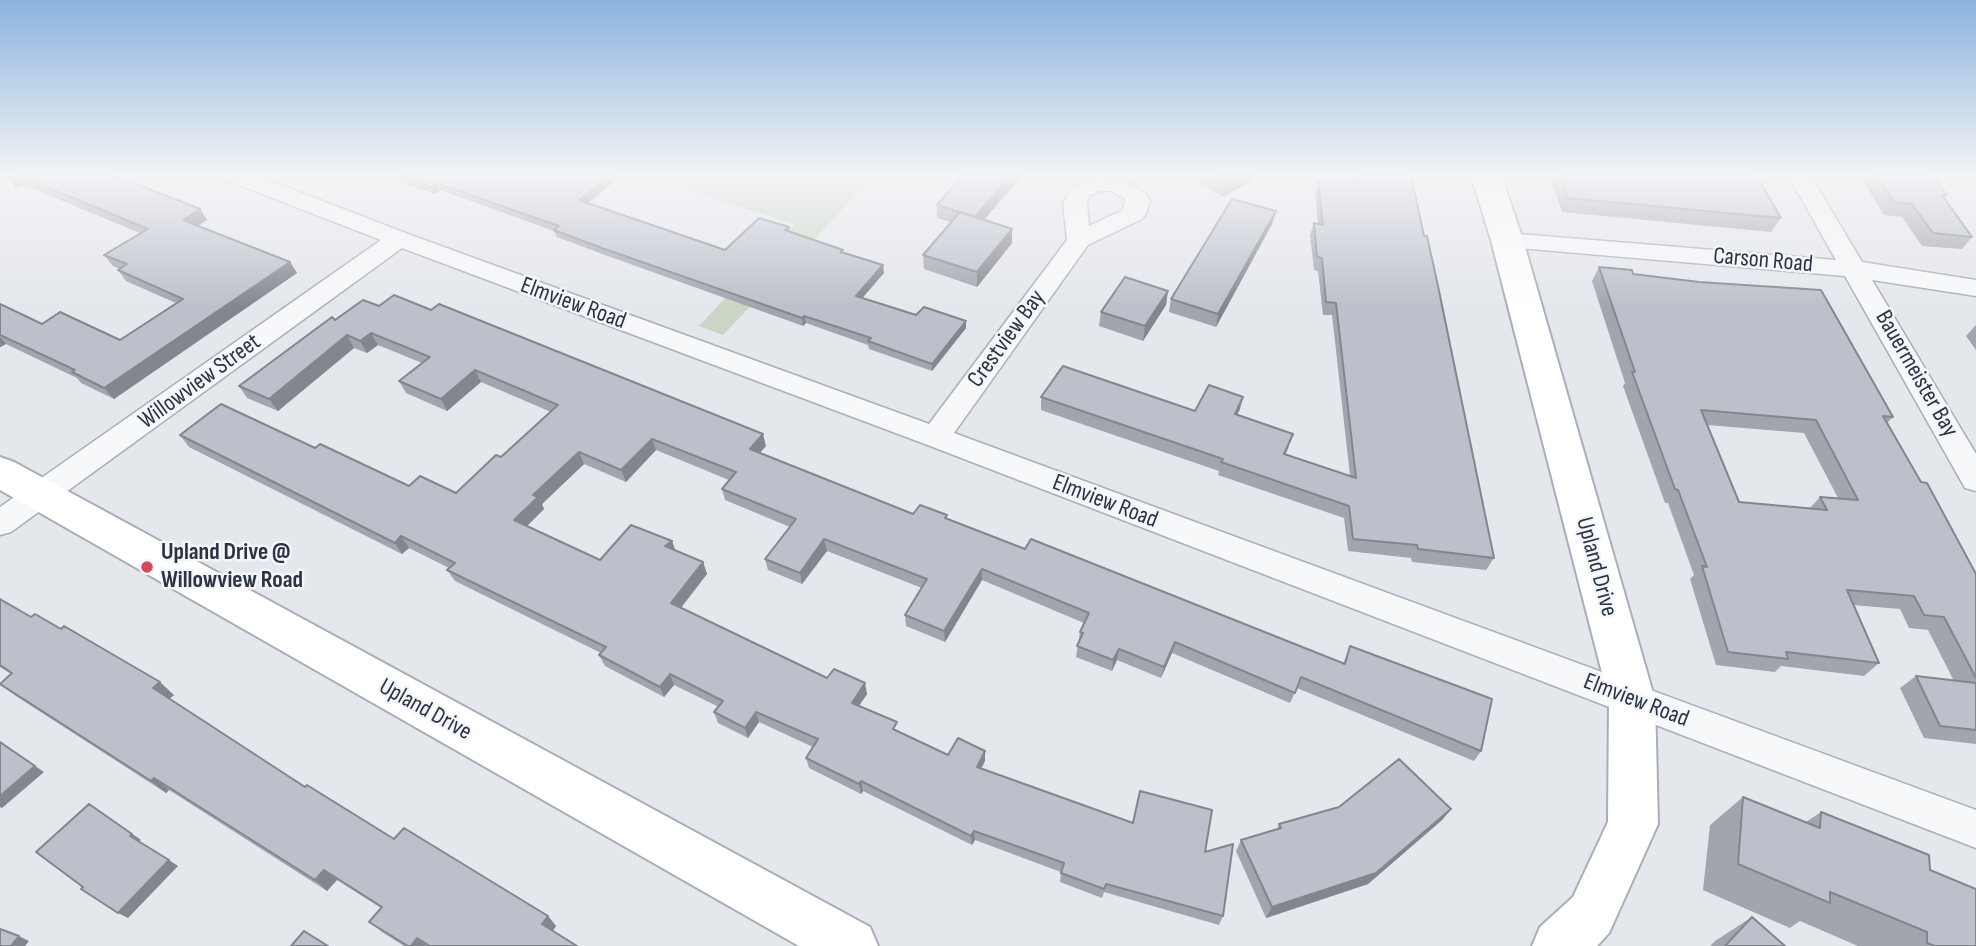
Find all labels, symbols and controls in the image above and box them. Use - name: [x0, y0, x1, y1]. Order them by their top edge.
- street label: Carson Road: [1712, 242, 1814, 280]
- street label: Elmview Road: [516, 272, 630, 336]
- street label: Crestview Bay: [962, 285, 1052, 393]
- street label: Bauermeister Bay: [1868, 306, 1964, 442]
- street label: Willowview Street: [133, 328, 267, 436]
- street label: Elmview Road: [1048, 469, 1162, 535]
- street label: Upland Drive: [1569, 514, 1623, 620]
- place label: Upland Drive @ Willowview Road: [161, 539, 303, 595]
- marker: Upland Drive @ Willowview Road: [139, 559, 155, 575]
- street label: Elmview Road: [1579, 668, 1693, 734]
- street label: Upland Drive: [374, 673, 476, 747]

